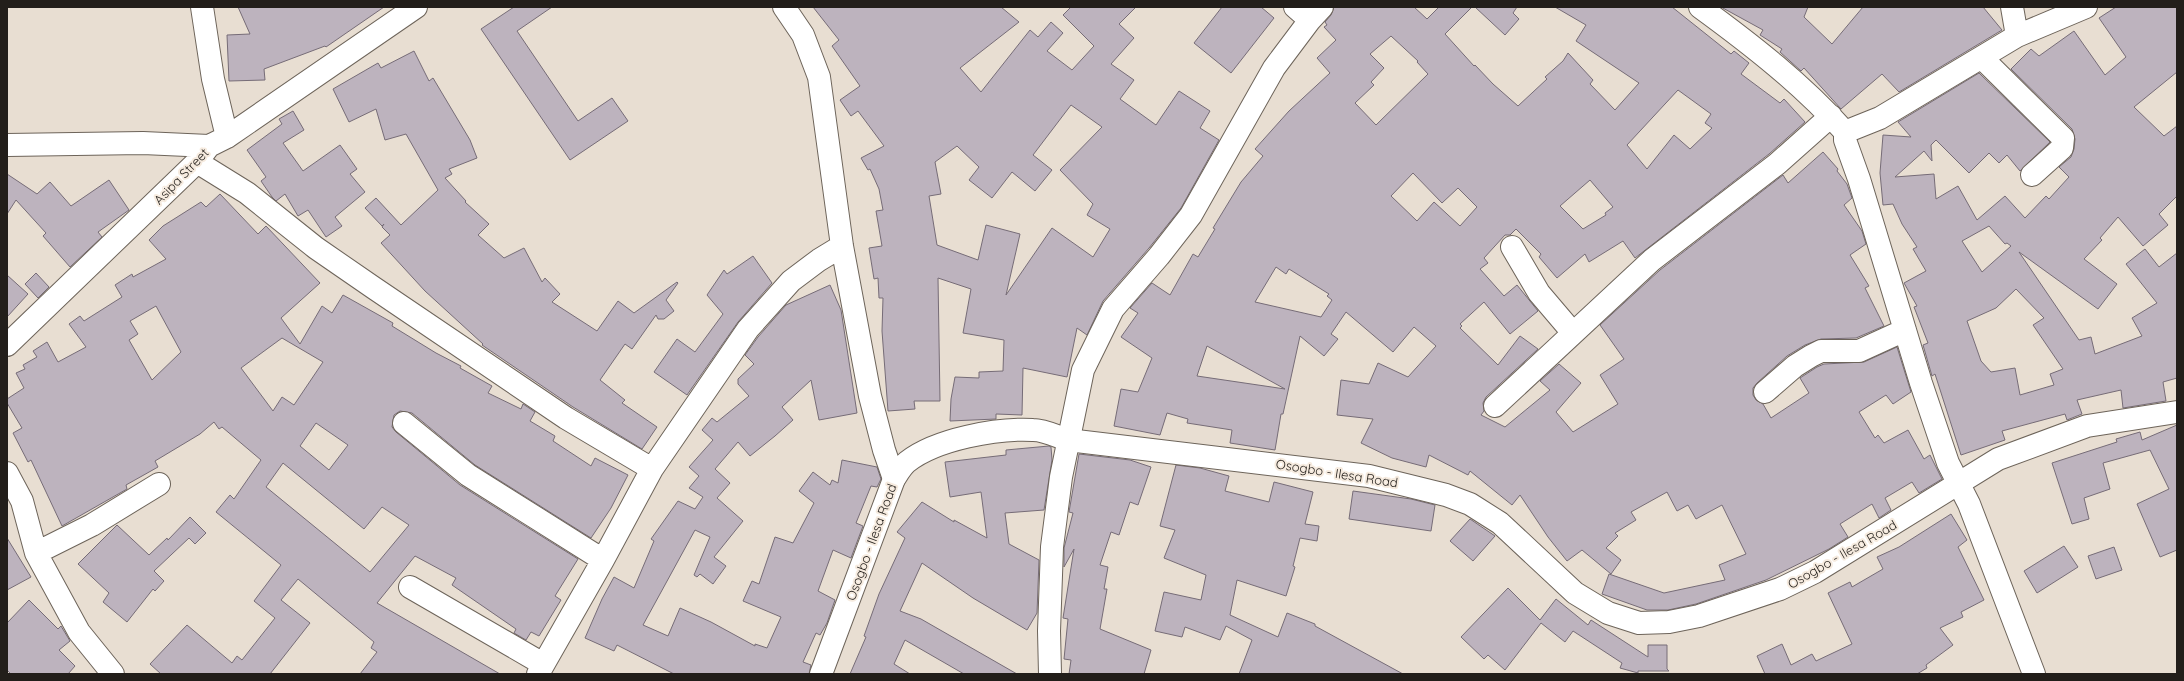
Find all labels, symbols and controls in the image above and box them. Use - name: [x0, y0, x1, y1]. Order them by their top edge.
- street label: Asipa Street: [150, 145, 212, 207]
- street label: Osogbo - Ilesa Road: [1275, 455, 1399, 491]
- street label: Osogbo - Ilesa Road: [842, 481, 900, 603]
- street label: Osogbo - Ilesa Road: [1785, 516, 1899, 592]

